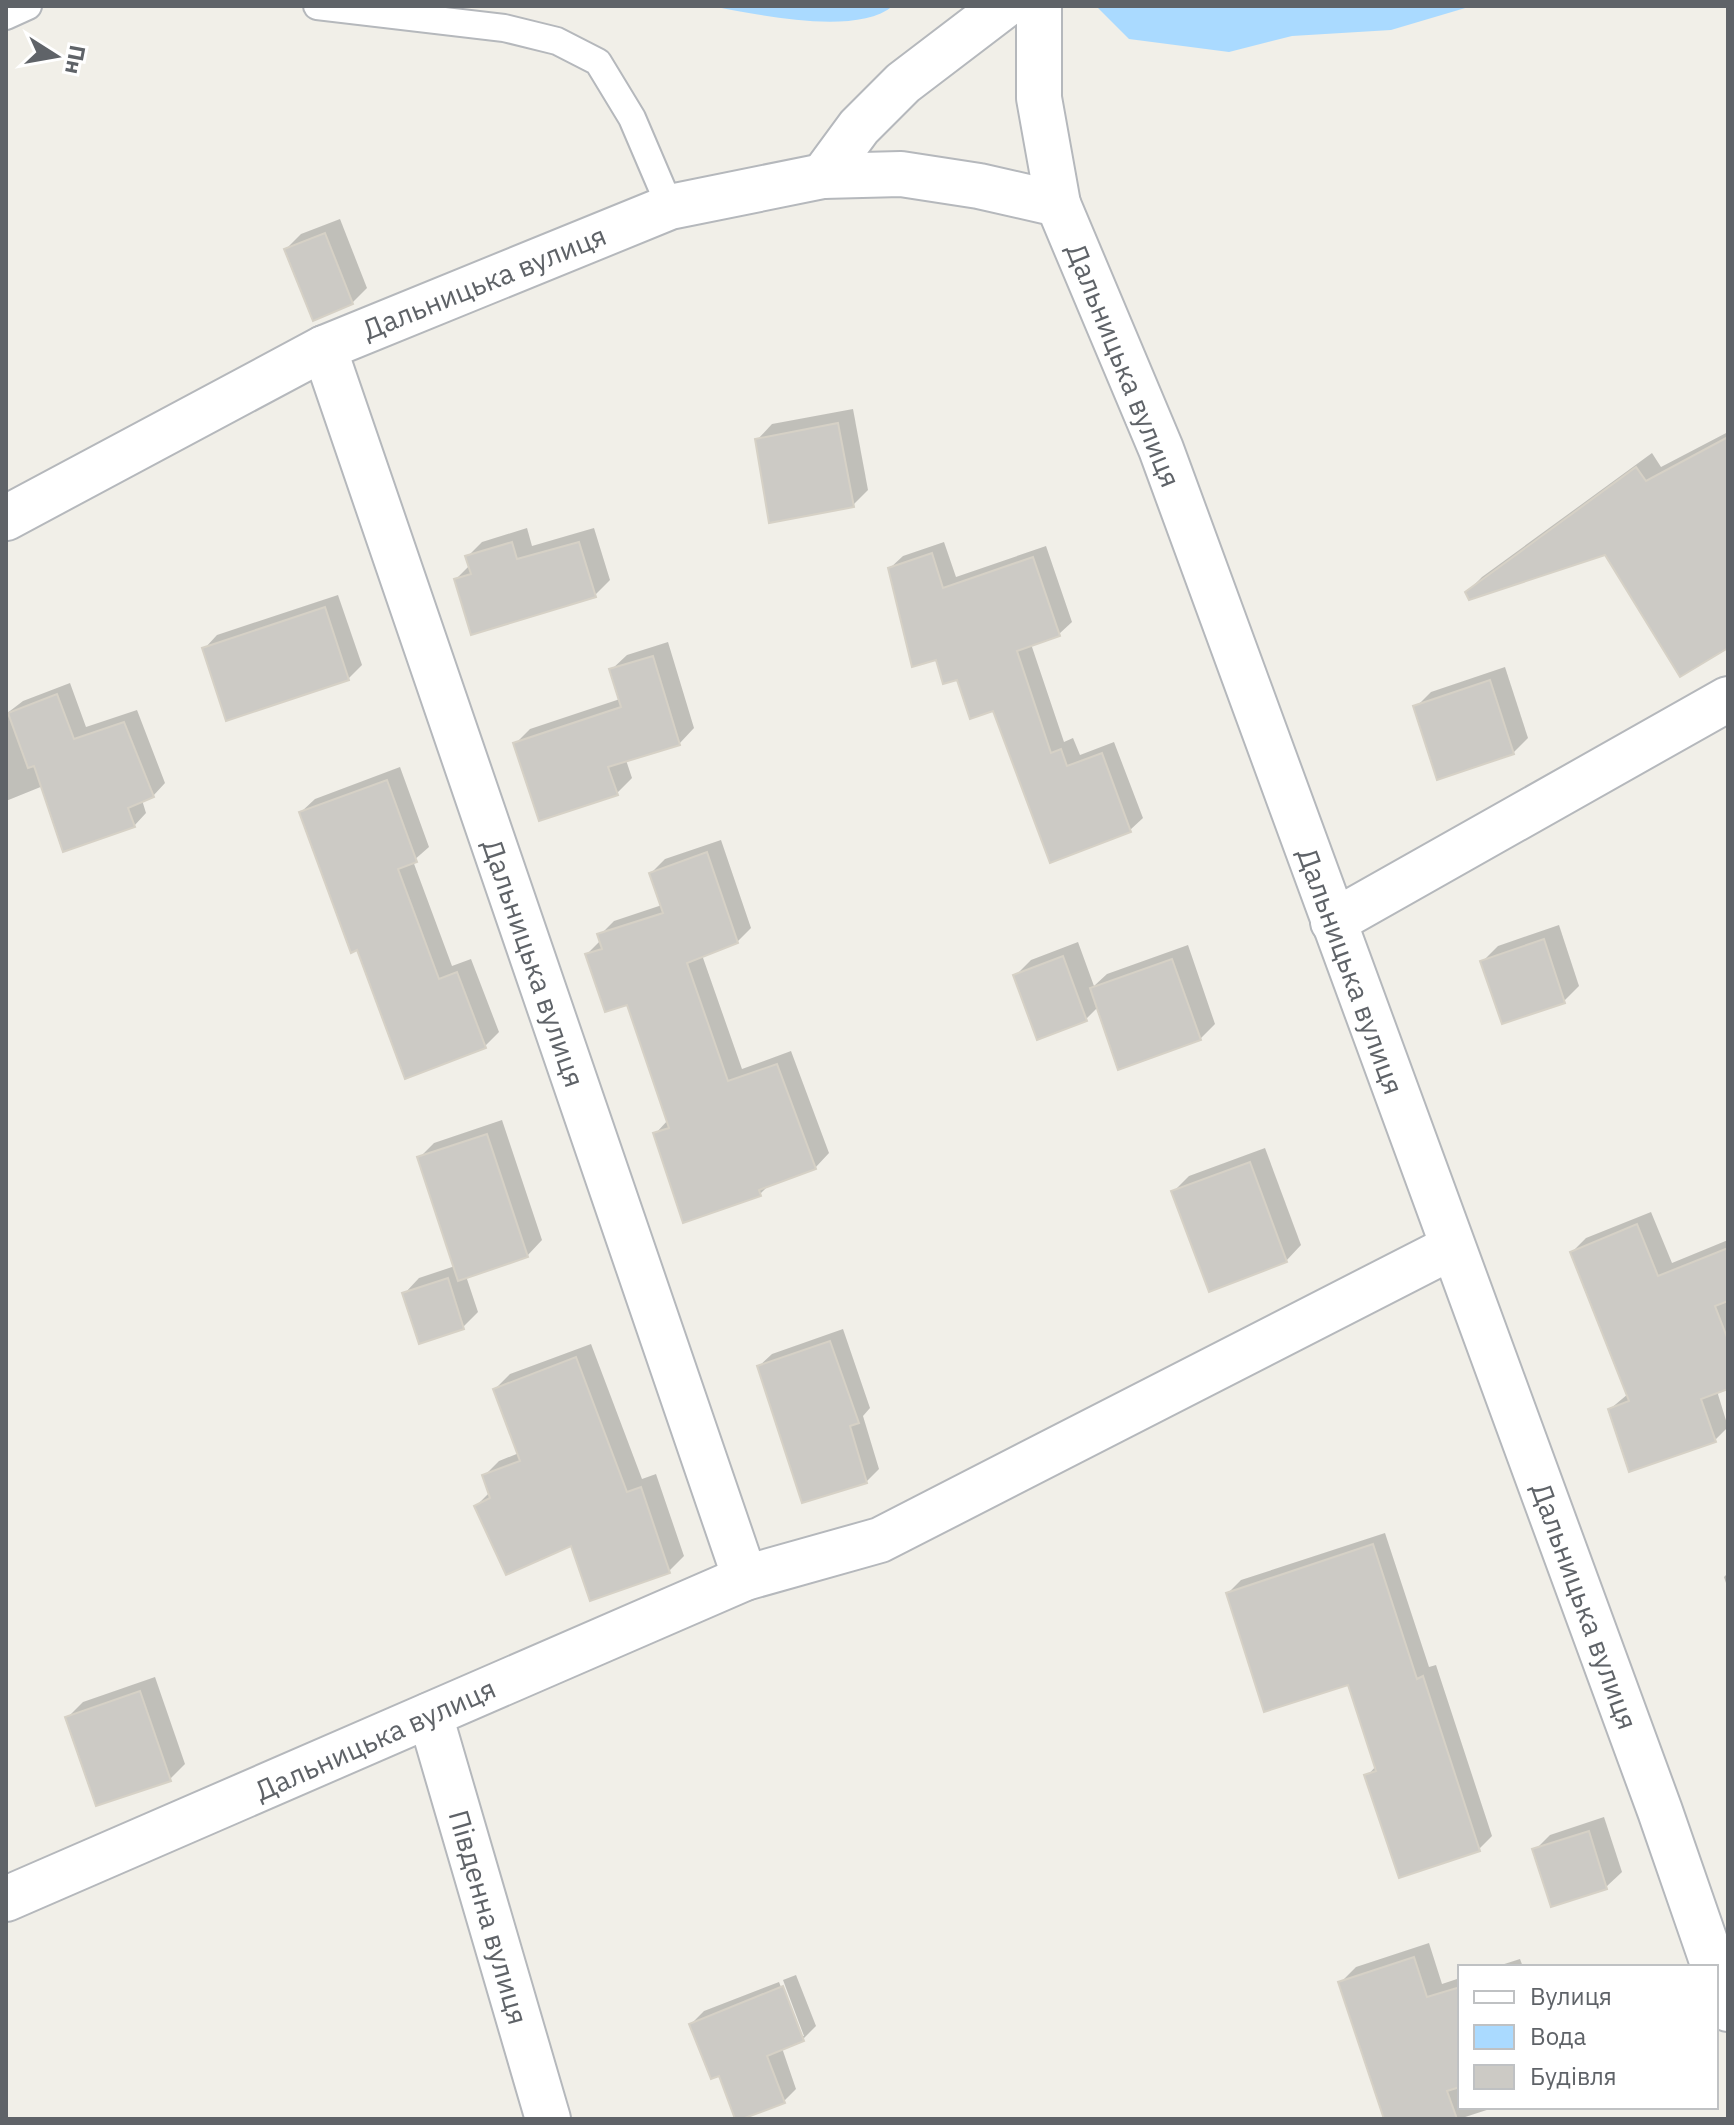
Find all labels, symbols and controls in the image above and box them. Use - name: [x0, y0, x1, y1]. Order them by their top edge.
- north arrow: [16, 16, 96, 96]
- text: Пн: [59, 43, 93, 77]
- street label: Дальницька вулиця: [357, 216, 611, 348]
- street label: Дальницька вулиця: [1058, 238, 1190, 492]
- street label: Дальницька вулиця: [474, 834, 594, 1092]
- street label: Дальницька вулиця: [1289, 843, 1413, 1099]
- street label: Дальницька вулиця: [1523, 1478, 1647, 1734]
- street label: Дальницька вулиця: [249, 1669, 501, 1809]
- street label: Південна вулиця: [441, 1805, 537, 2029]
- legend: [1458, 1965, 1718, 2109]
- text: Вулиця: [1530, 1980, 1612, 2012]
- text: Вода: [1530, 2020, 1586, 2052]
- text: Будівля: [1530, 2060, 1617, 2092]

